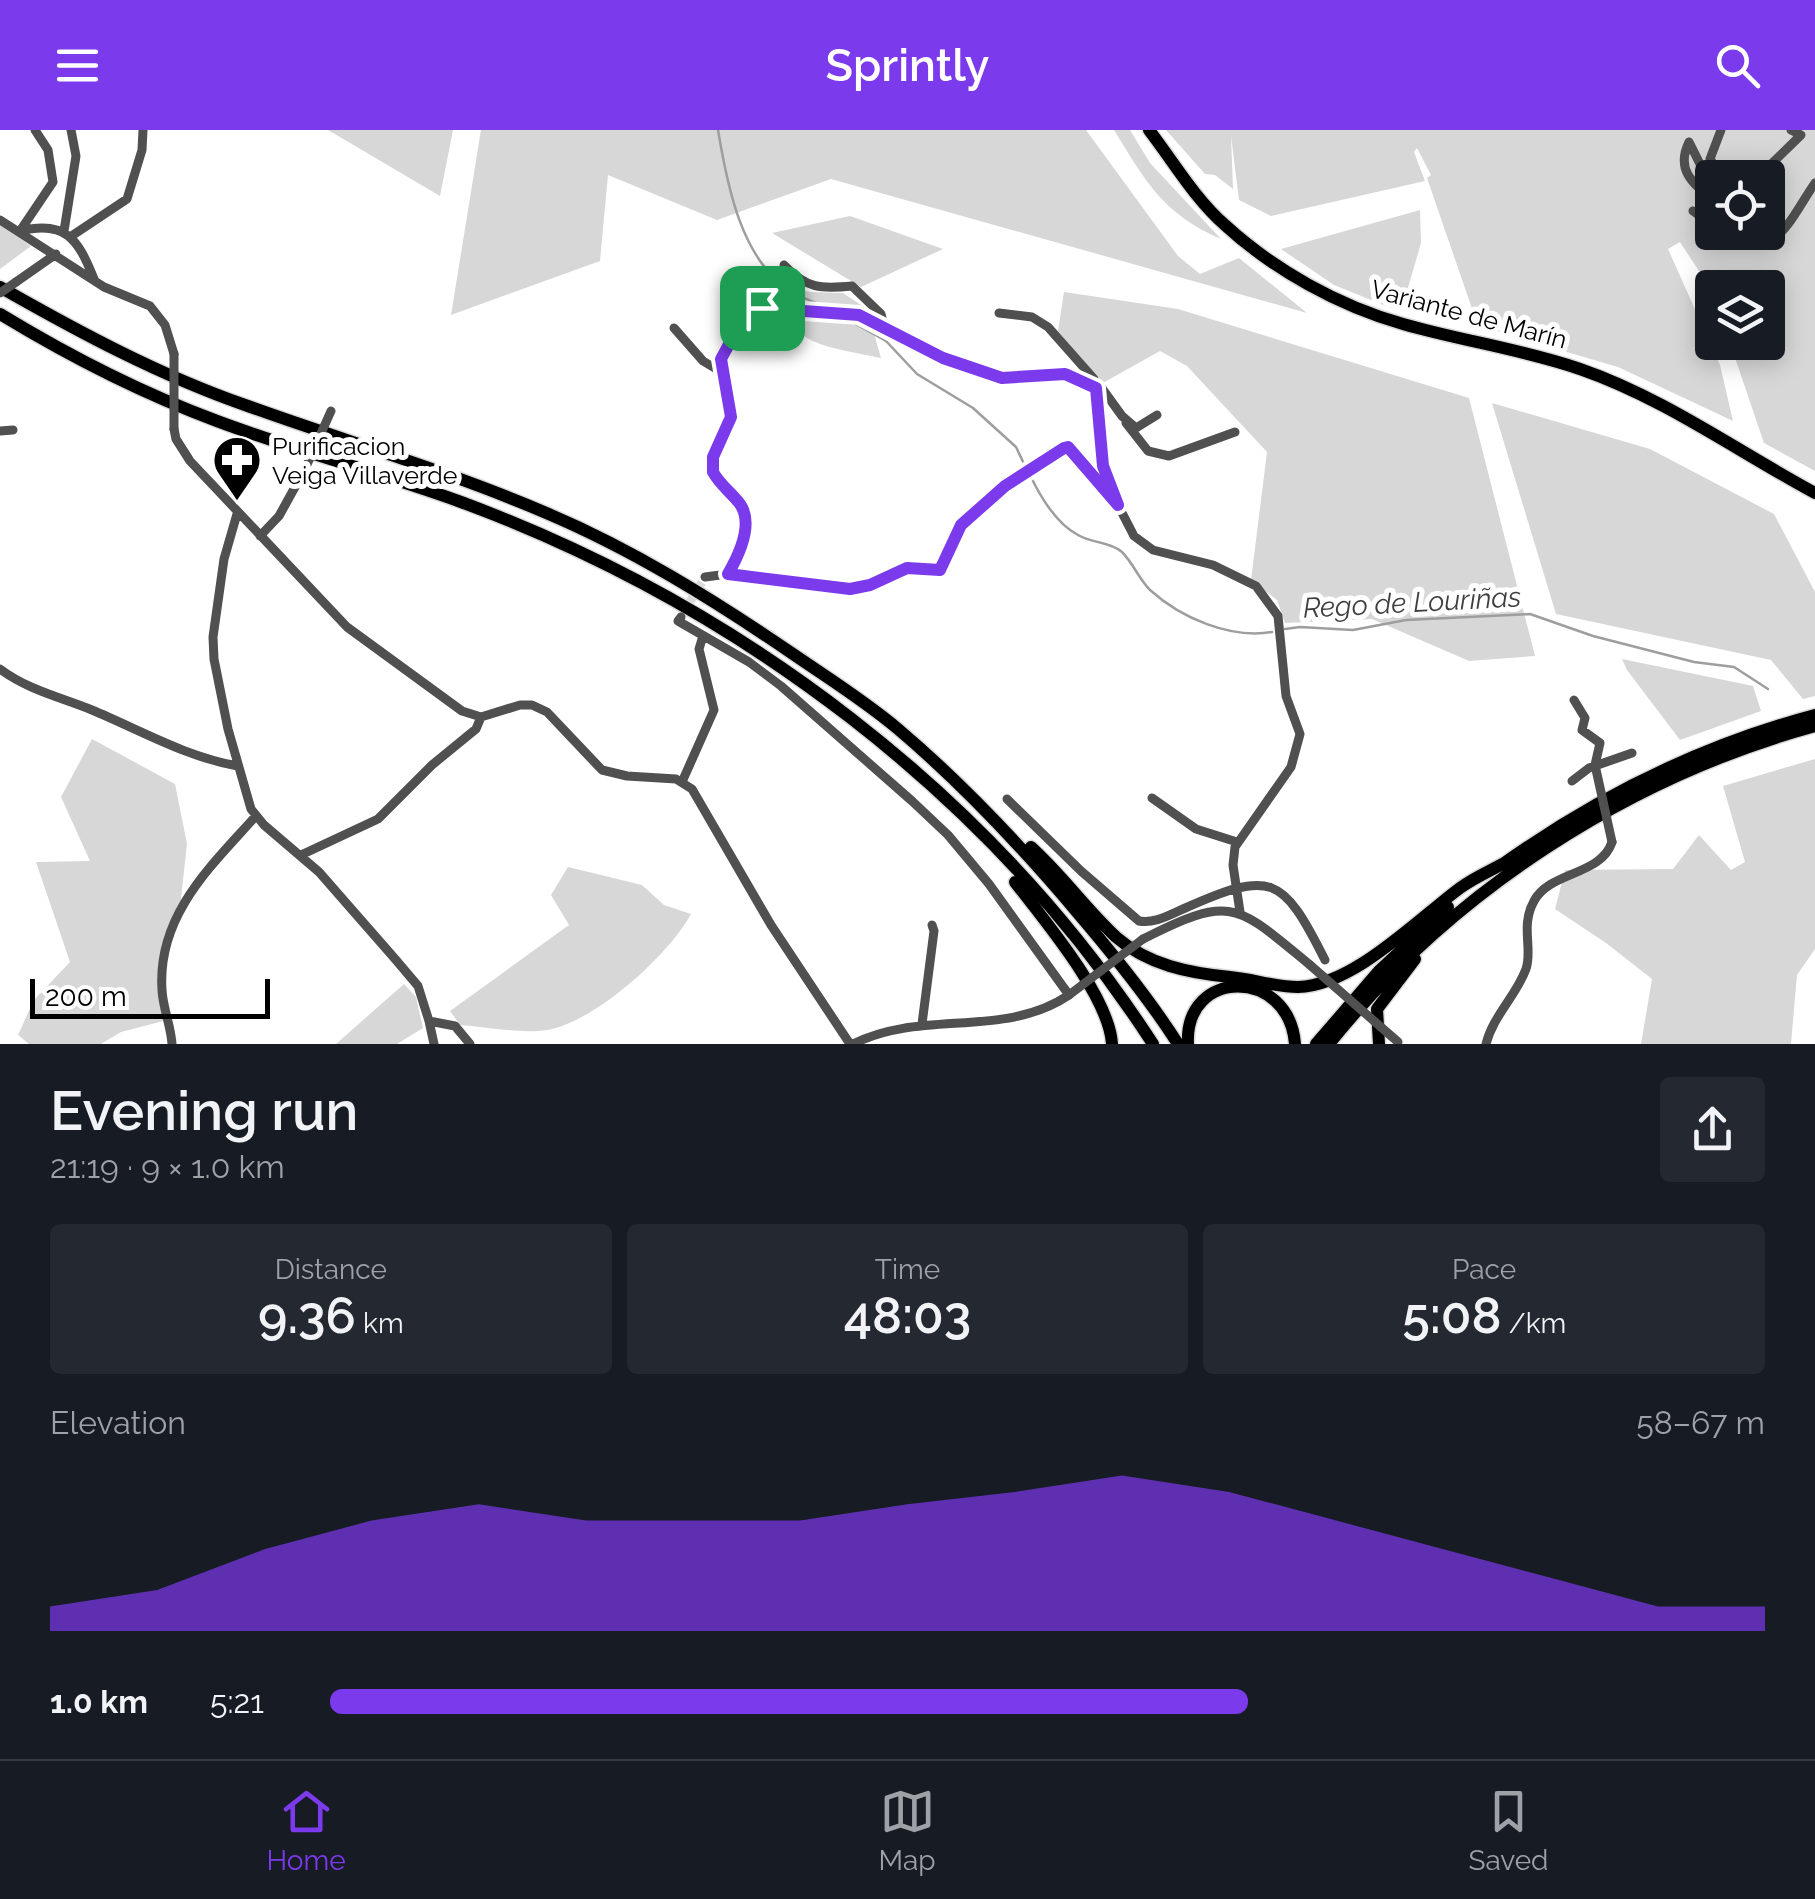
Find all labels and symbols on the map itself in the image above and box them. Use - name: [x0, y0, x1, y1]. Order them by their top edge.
- pin: [720, 266, 805, 351]
- street label: Variante de Marín: [1368, 273, 1570, 355]
- place label: Purificacion Veiga Villaverde: [272, 431, 457, 490]
- pharmacy icon: Purificacion Veiga Villaverde: [211, 434, 263, 502]
- water label: Rego de Louriñas: [1302, 580, 1522, 625]
- scale bar: [30, 974, 270, 1018]

